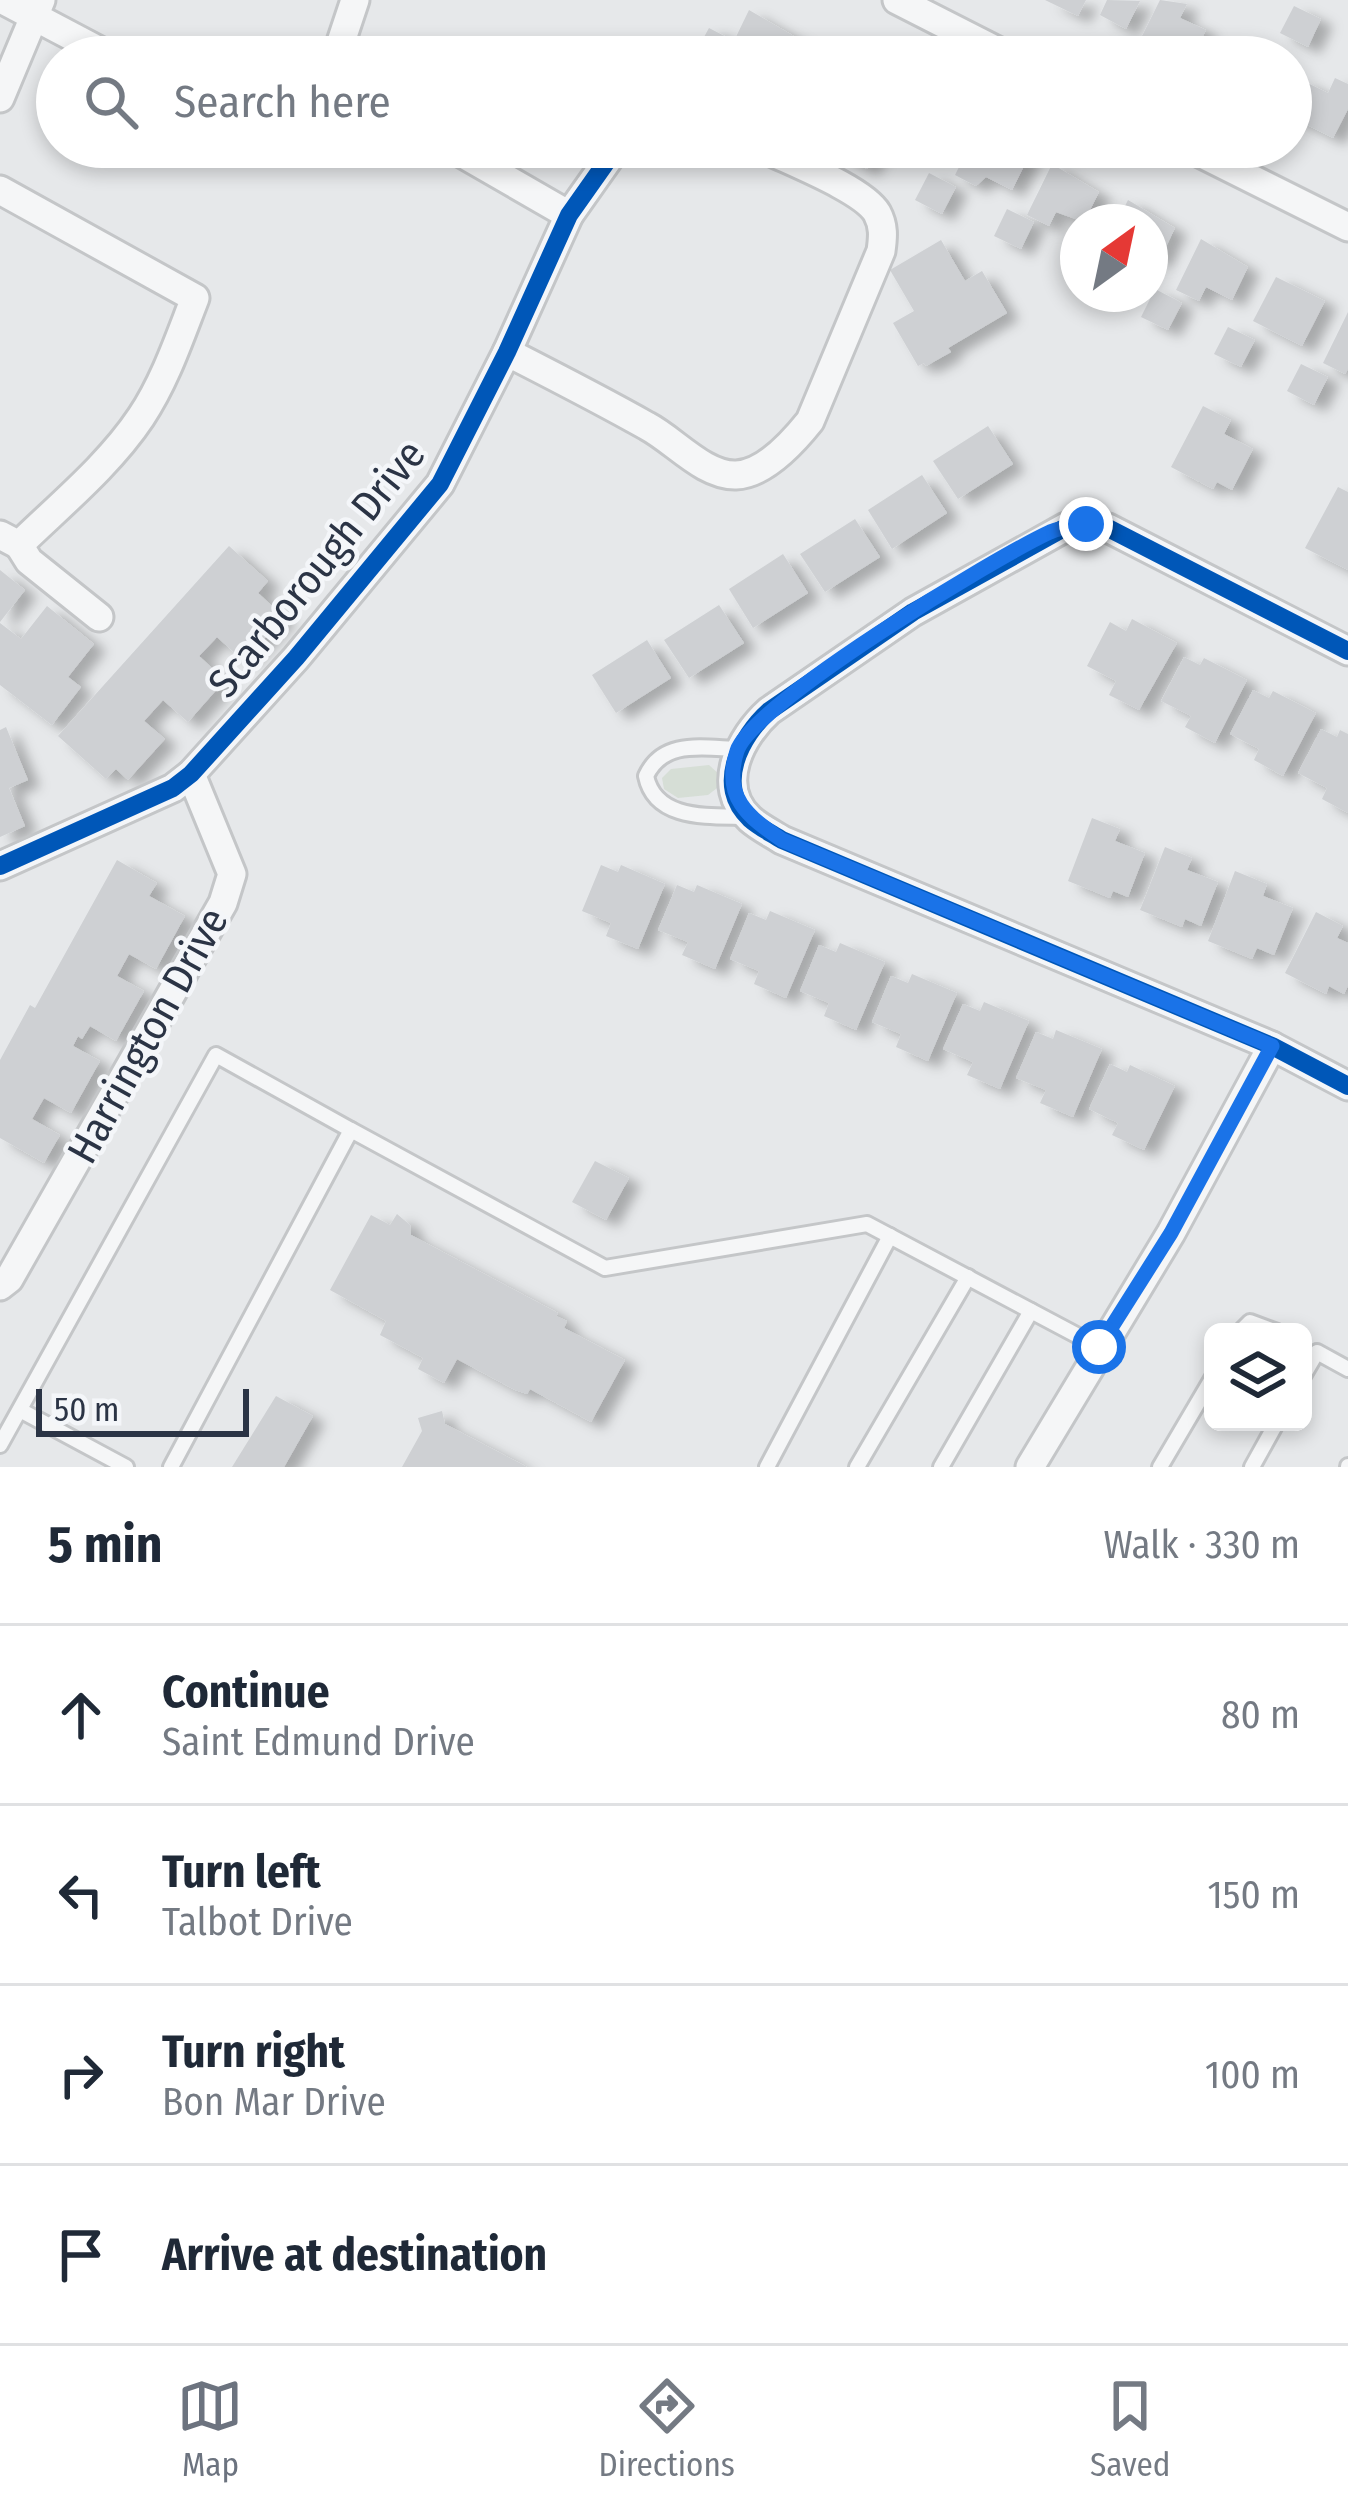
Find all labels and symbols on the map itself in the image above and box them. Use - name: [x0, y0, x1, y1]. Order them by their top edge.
- north arrow: [1060, 204, 1168, 312]
- street label: Scarborough Drive: [198, 430, 436, 707]
- route end: [1059, 497, 1113, 551]
- street label: Harrington Drive: [57, 899, 239, 1172]
- route start: [1072, 1320, 1126, 1374]
- scale bar: [36, 1383, 249, 1436]

